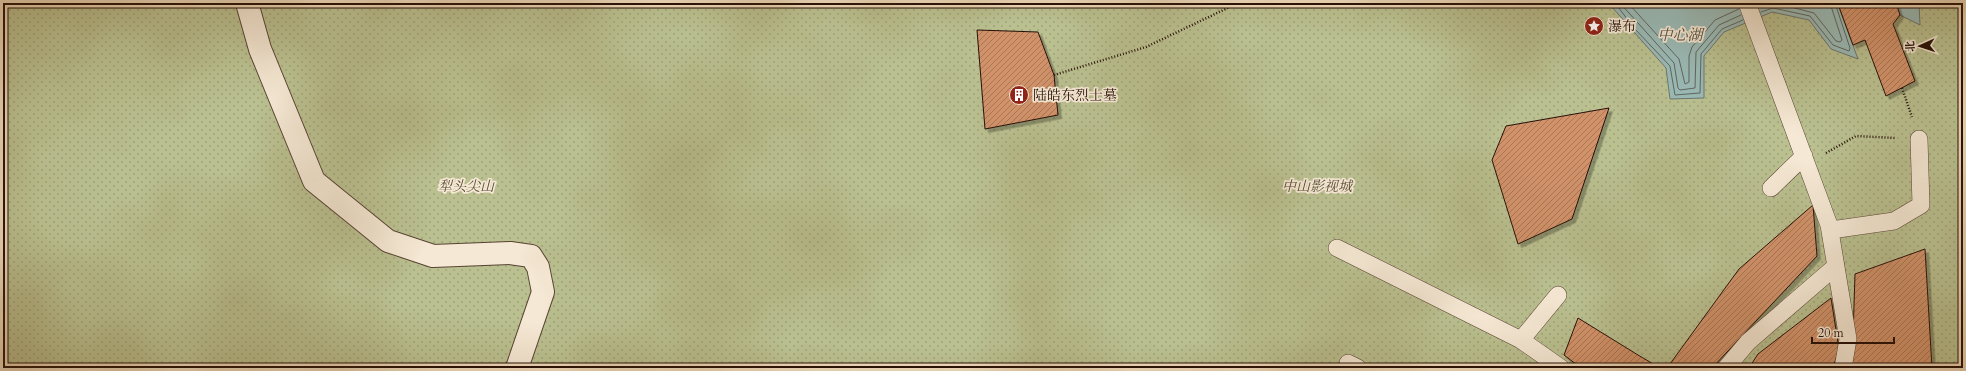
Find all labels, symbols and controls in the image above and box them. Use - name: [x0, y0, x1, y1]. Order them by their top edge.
- place icon: 瀑布: [1583, 15, 1605, 37]
- place label: 瀑布: [1608, 17, 1636, 36]
- water label: 中心湖: [1657, 25, 1705, 45]
- north arrow: [1900, 26, 1940, 66]
- text: 北: [1903, 41, 1918, 52]
- building icon: 陆皓东烈士墓: [1008, 84, 1030, 106]
- place label: 陆皓东烈士墓: [1033, 86, 1117, 105]
- park label: 犁头尖山: [438, 177, 495, 196]
- park label: 中山影视城: [1282, 177, 1354, 196]
- scale bar: [1812, 319, 1894, 345]
- text: 20 m: [1818, 325, 1845, 341]

